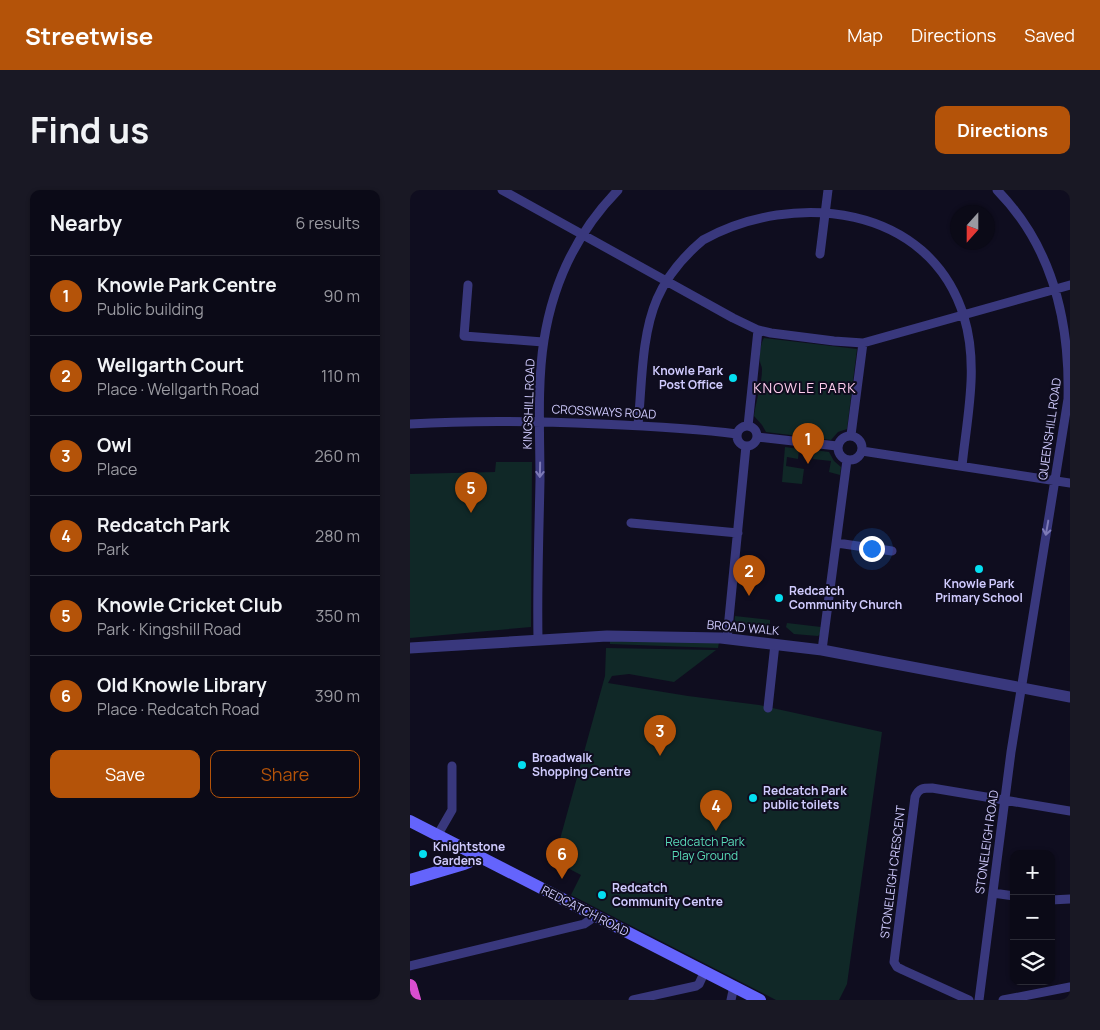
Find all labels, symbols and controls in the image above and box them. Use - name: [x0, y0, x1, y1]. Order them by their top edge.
- text: Streetwise: [25, 19, 153, 52]
- text: Map: [847, 23, 883, 47]
- text: Directions: [911, 23, 996, 47]
- text: Saved: [1024, 23, 1075, 47]
- text: Find us: [30, 106, 149, 154]
- button: Directions: [935, 106, 1070, 154]
- north arrow: [950, 205, 995, 250]
- text: Nearby: [50, 209, 122, 237]
- text: 6 results: [295, 212, 360, 234]
- text: Knowle Park Centre: [97, 272, 277, 298]
- text: 1: [62, 285, 70, 307]
- text: 90 m: [324, 285, 360, 307]
- text: Public building: [97, 298, 204, 320]
- text: Wellgarth Court: [97, 352, 244, 378]
- street label: KINGSHILL ROAD: [518, 358, 539, 450]
- place label: Knowle Park Post Office: [652, 362, 724, 393]
- text: 2: [61, 365, 71, 387]
- text: 110 m: [321, 365, 360, 387]
- marker: Knowle Park Post Office: [727, 372, 739, 384]
- street label: QUEENSHILL ROAD: [1034, 377, 1065, 481]
- text: Place · Wellgarth Road: [97, 378, 259, 400]
- district label: KNOWLE PARK: [753, 378, 857, 397]
- street label: CROSSWAYS ROAD: [551, 400, 657, 423]
- pin: 1: [792, 423, 824, 464]
- text: Owl: [97, 432, 132, 458]
- text: 3: [61, 445, 71, 467]
- text: 260 m: [314, 445, 360, 467]
- text: Place: [97, 458, 137, 480]
- one-way arrow: [535, 462, 545, 478]
- pin: 5: [455, 472, 487, 513]
- text: Redcatch Park: [97, 512, 229, 538]
- one-way arrow: [1042, 520, 1052, 536]
- text: 4: [61, 525, 71, 547]
- text: 280 m: [315, 525, 360, 547]
- your location: [859, 536, 885, 562]
- text: Park: [97, 538, 129, 560]
- pin: 2: [733, 555, 765, 596]
- marker: Knowle Park Primary School: [973, 563, 985, 575]
- place label: Knowle Park Primary School: [935, 575, 1023, 606]
- place label: Redcatch Community Church: [789, 582, 902, 613]
- text: Knowle Cricket Club: [97, 592, 283, 618]
- marker: Redcatch Community Church: [773, 592, 785, 604]
- text: 5: [61, 605, 71, 627]
- text: 350 m: [315, 605, 360, 627]
- street label: BROAD WALK: [706, 616, 781, 639]
- text: Park · Kingshill Road: [97, 618, 241, 640]
- text: Old Knowle Library: [97, 672, 267, 698]
- text: 6: [61, 685, 71, 707]
- text: 390 m: [315, 685, 360, 707]
- text: Place · Redcatch Road: [97, 698, 259, 720]
- pin: 3: [644, 715, 676, 756]
- place label: Broadwalk Shopping Centre: [532, 749, 631, 780]
- button: Save: [50, 750, 200, 798]
- button: Share: [210, 750, 360, 798]
- marker: Broadwalk Shopping Centre: [516, 759, 528, 771]
- place label: Redcatch Park public toilets: [763, 782, 847, 813]
- street label: STONELEIGH ROAD: [971, 789, 1002, 895]
- pin: 4: [700, 790, 732, 831]
- marker: Redcatch Park public toilets: [747, 792, 759, 804]
- street label: STONELEIGH CRESCENT: [876, 804, 909, 939]
- park label: Redcatch Park Play Ground: [665, 833, 746, 864]
- place label: Knightstone Gardens: [433, 838, 505, 869]
- pin: 6: [546, 838, 578, 879]
- marker: Knightstone Gardens: [417, 848, 429, 860]
- map controls: [1010, 850, 1055, 985]
- button: +: [1010, 850, 1055, 895]
- place label: Redcatch Community Centre: [612, 879, 723, 910]
- street label: REDCATCH ROAD: [539, 881, 632, 940]
- marker: Redcatch Community Centre: [596, 889, 608, 901]
- button: −: [1010, 895, 1055, 940]
- button: layers: [1010, 940, 1055, 985]

